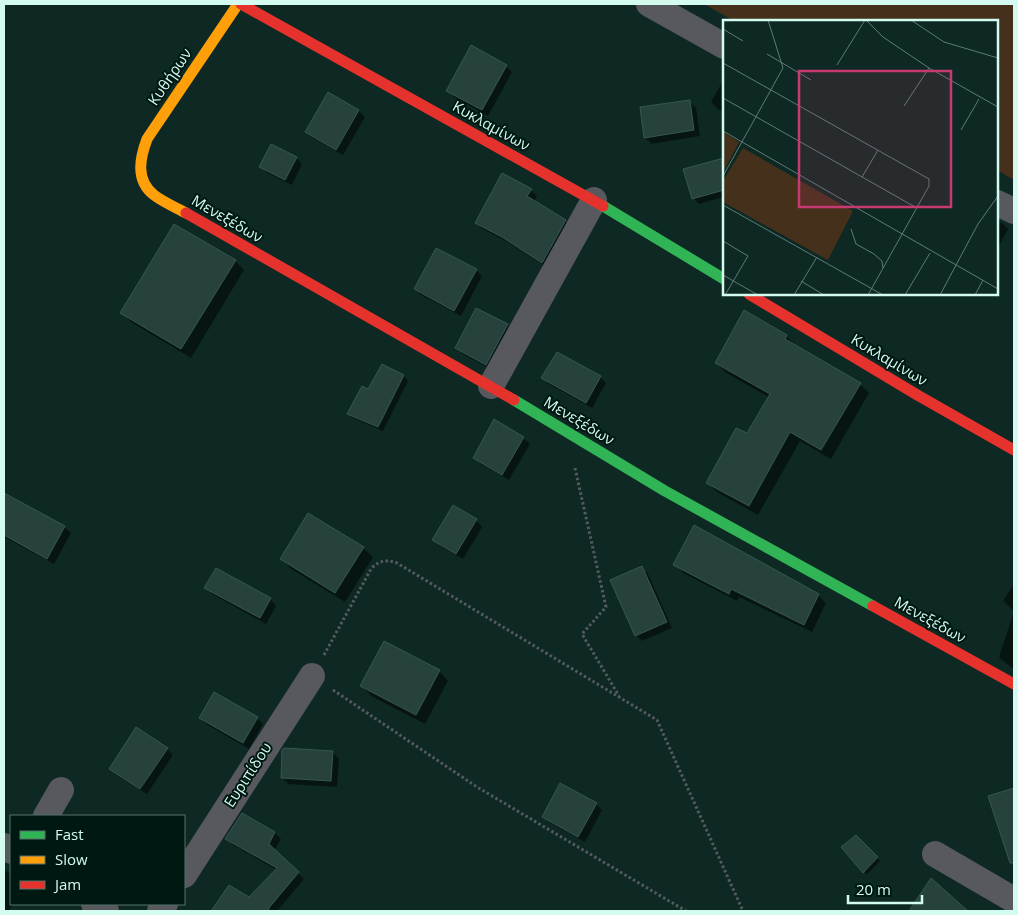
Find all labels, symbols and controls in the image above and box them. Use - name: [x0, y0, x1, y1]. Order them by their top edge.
- inset map: [723, 20, 998, 295]
- street label: Κυθήρων: [143, 44, 196, 109]
- street label: Κυκλαμίνων: [449, 96, 534, 155]
- street label: Μενεξέδων: [188, 190, 267, 247]
- street label: Κυκλαμίνων: [848, 329, 931, 390]
- street label: Μενεξέδων: [541, 391, 618, 449]
- street label: Μενεξέδων: [891, 591, 970, 647]
- street label: Ευριπίδου: [219, 738, 276, 811]
- legend: [10, 815, 185, 905]
- text: Fast: [55, 824, 84, 844]
- text: Slow: [55, 849, 88, 869]
- scale bar: [848, 872, 922, 904]
- text: Jam: [53, 874, 81, 894]
- text: 20 m: [856, 879, 891, 899]

